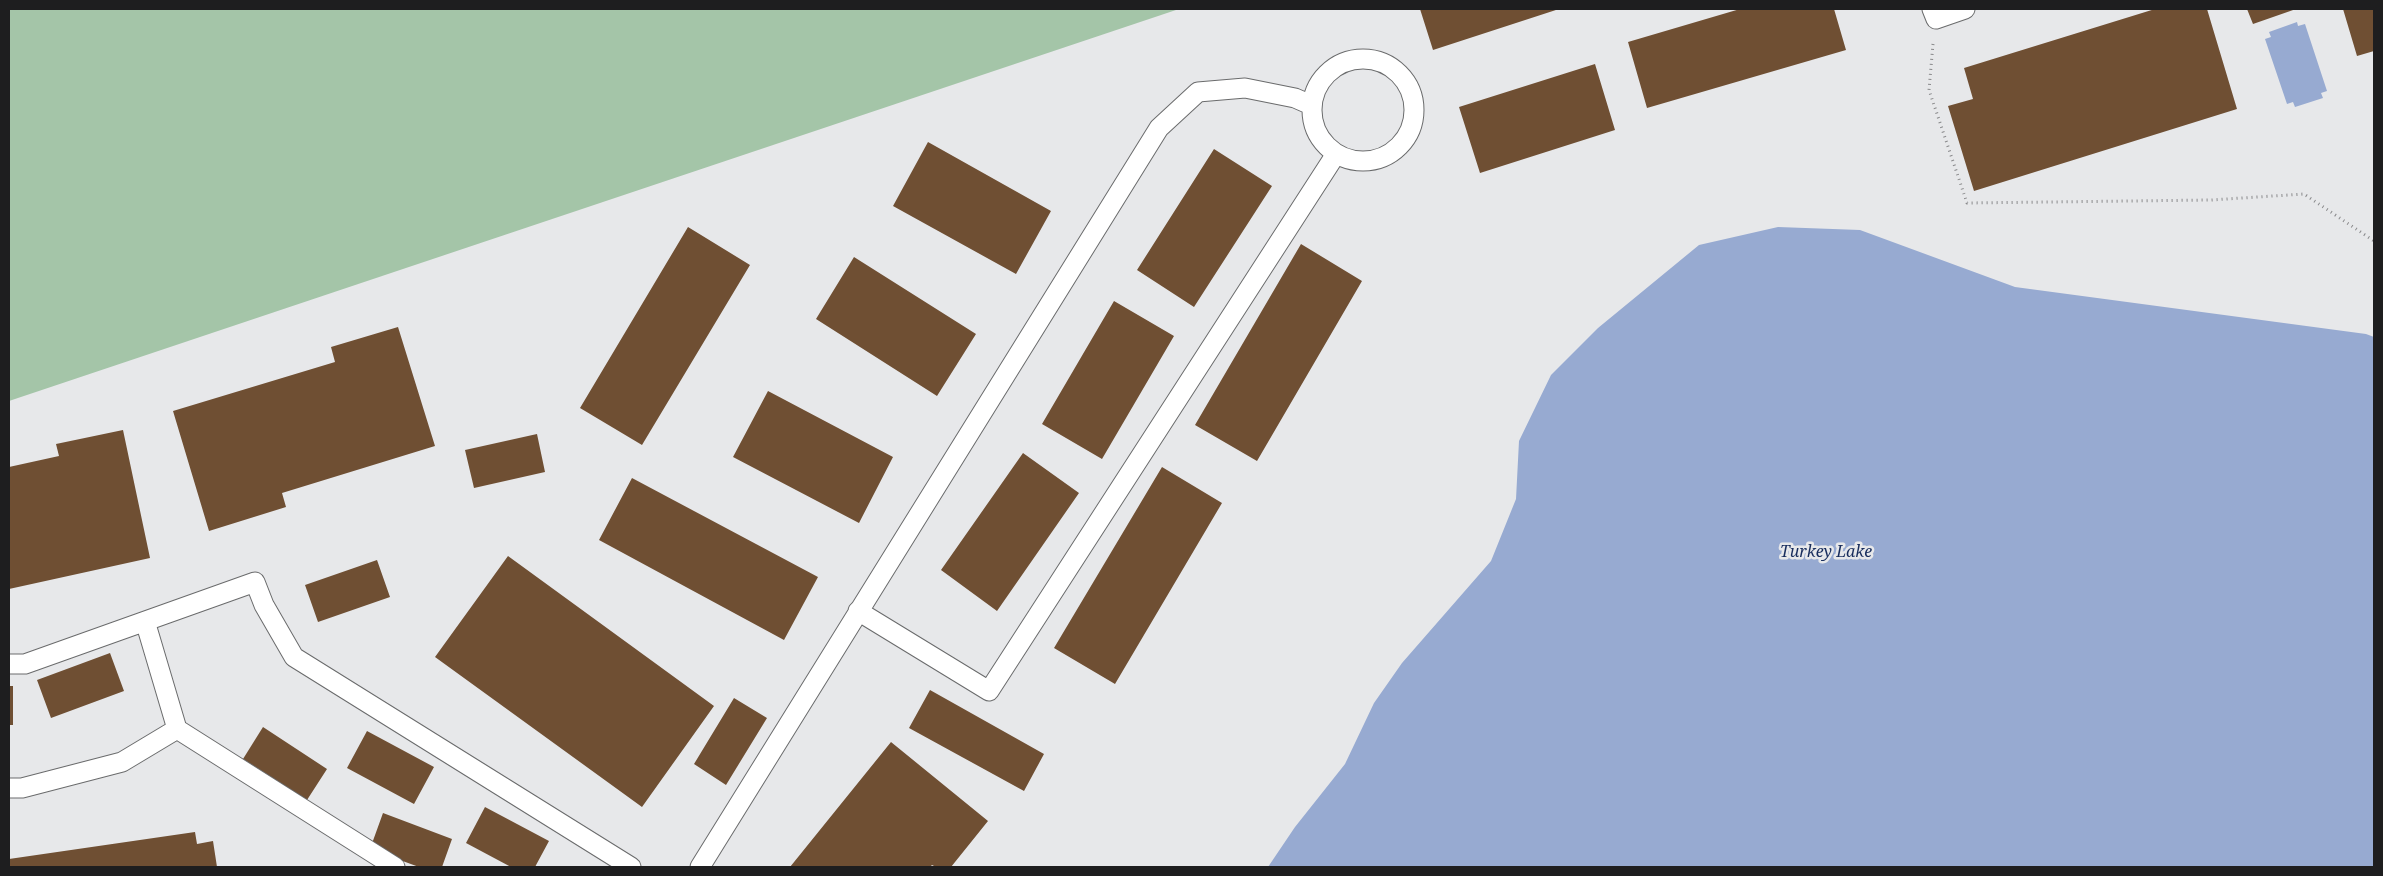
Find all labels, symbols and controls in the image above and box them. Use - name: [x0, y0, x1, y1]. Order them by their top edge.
- water label: Turkey Lake: [1780, 542, 1872, 562]

